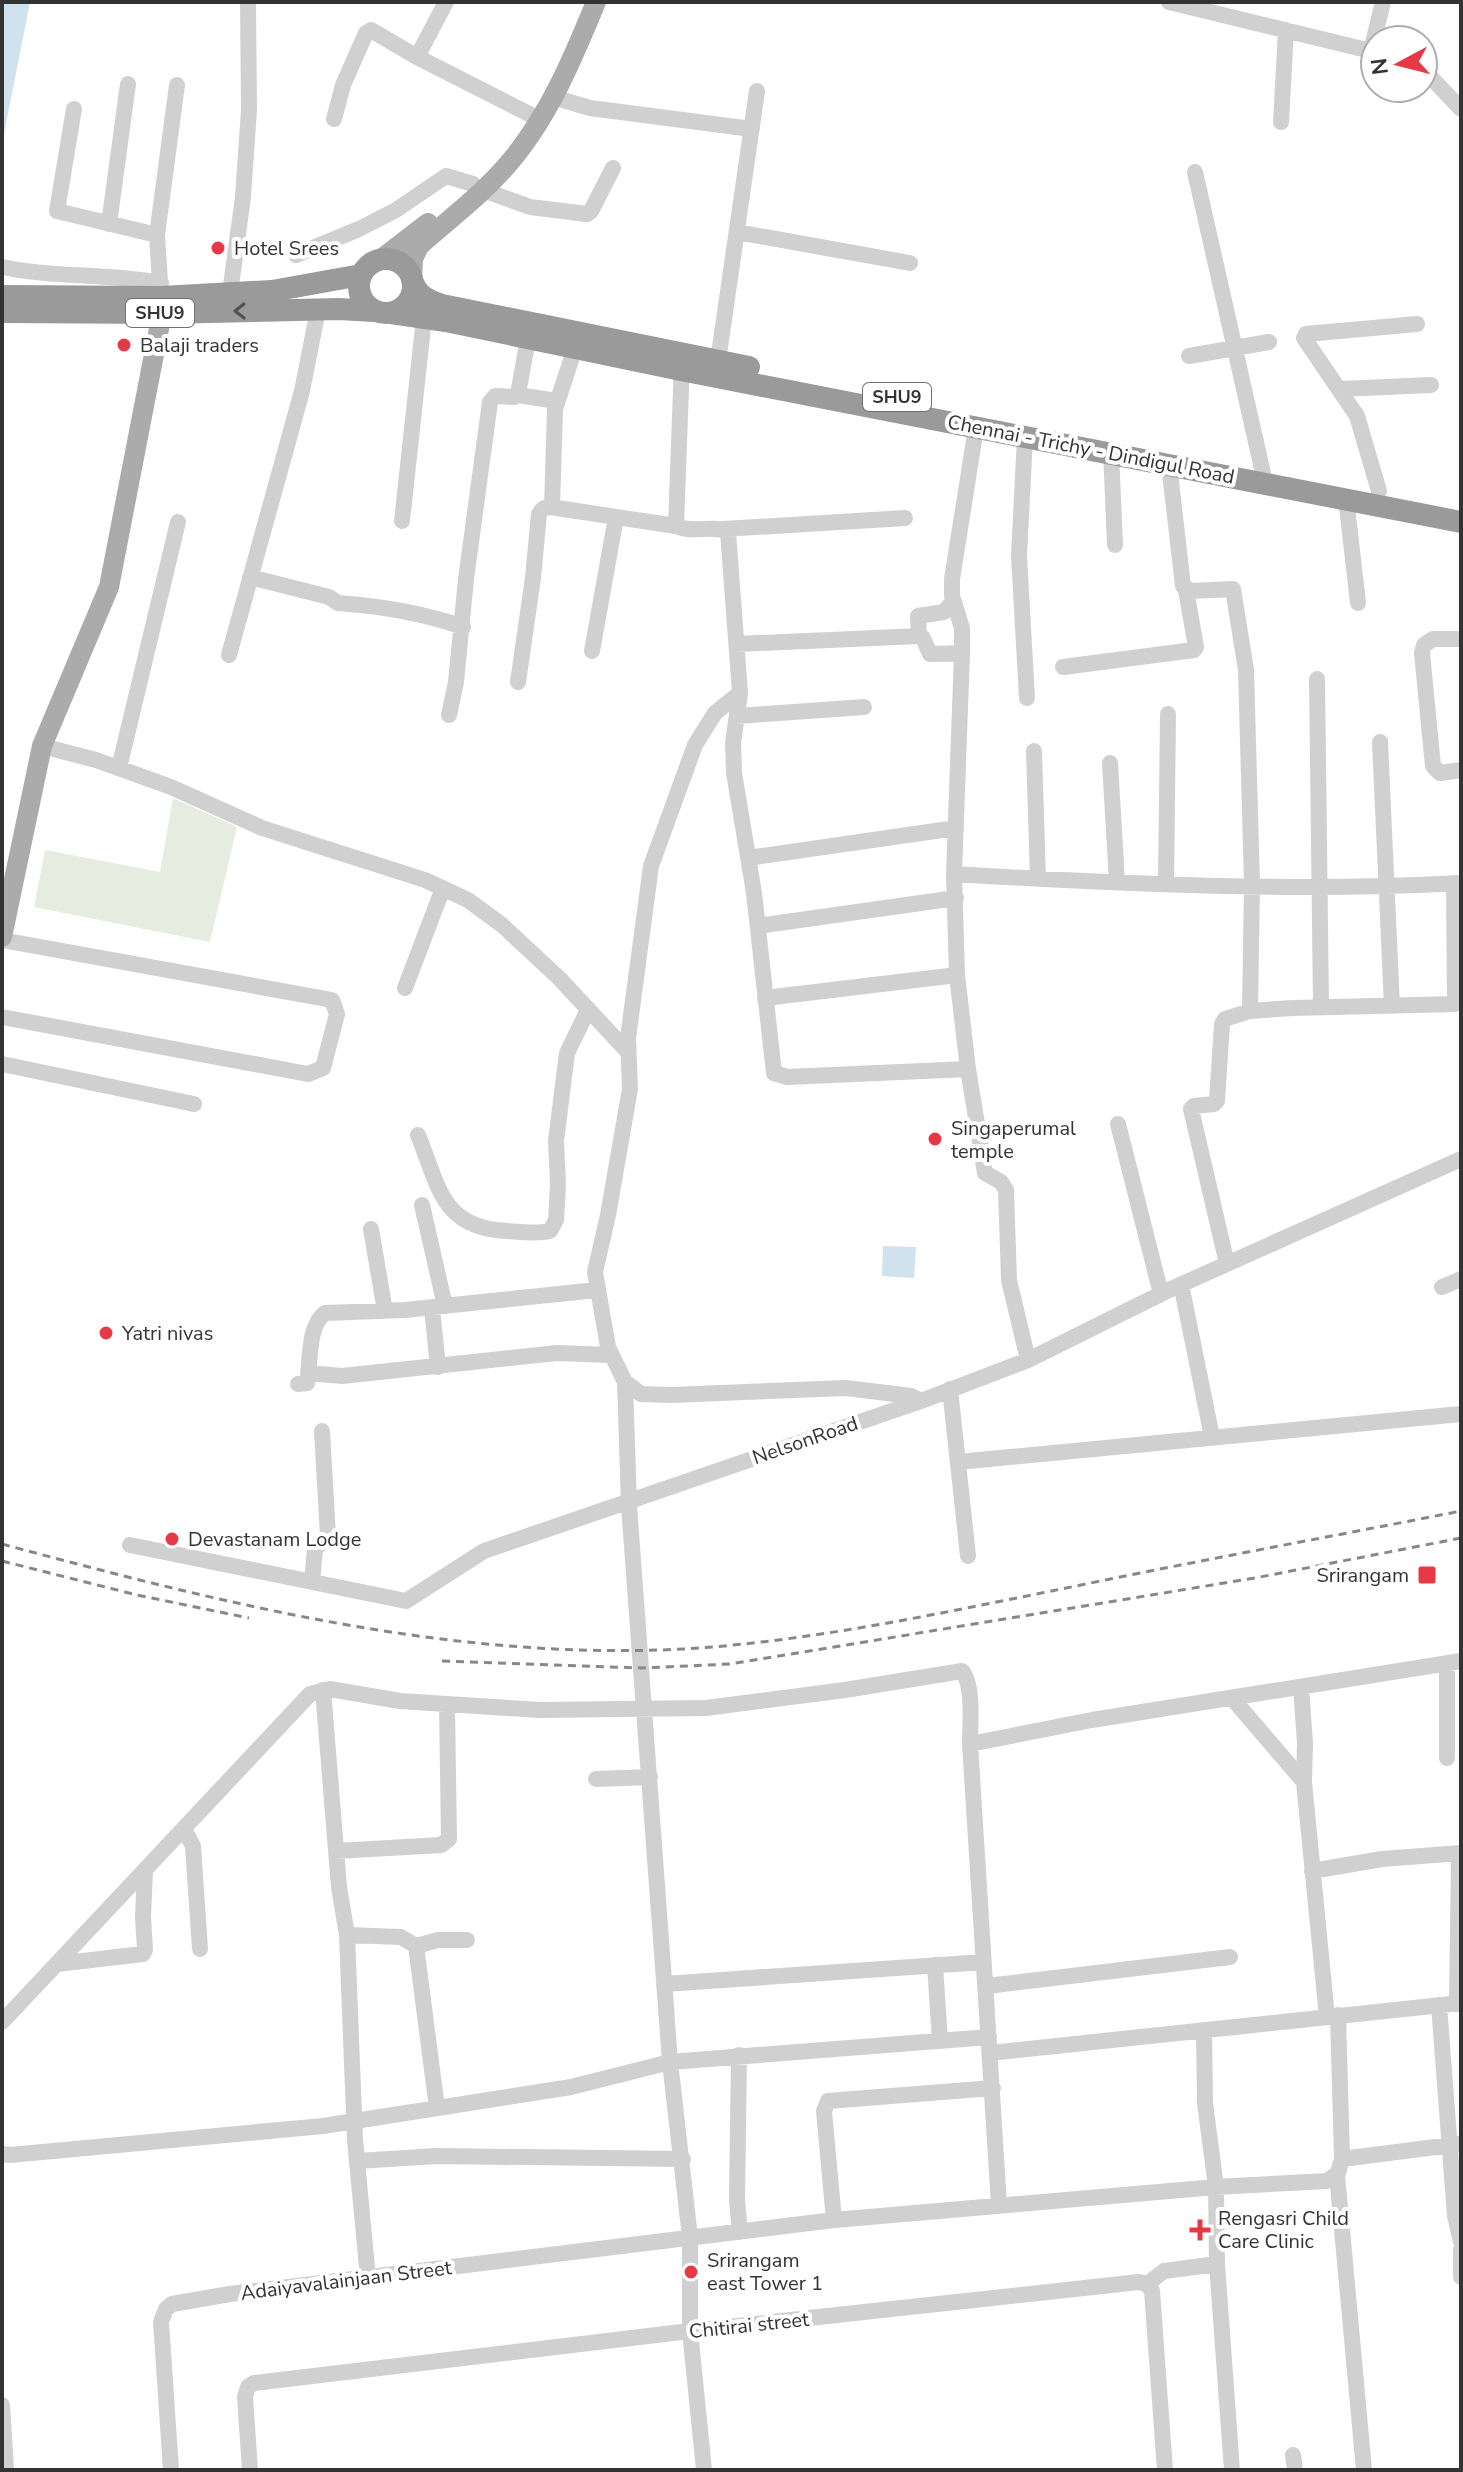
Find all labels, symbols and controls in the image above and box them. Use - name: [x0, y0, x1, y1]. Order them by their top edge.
- north arrow: [1359, 24, 1439, 104]
- text: N: [1364, 56, 1396, 76]
- place label: Hotel Srees: [234, 235, 339, 262]
- marker: Hotel Srees: [209, 239, 227, 257]
- road number: SHU9: [126, 299, 194, 327]
- one-way arrow: [233, 302, 246, 320]
- place label: Balaji traders: [140, 332, 259, 359]
- marker: Balaji traders: [115, 336, 133, 354]
- road number: SHU9: [863, 383, 931, 411]
- street label: Chennai - Trichy - Dindigul Road: [945, 408, 1237, 491]
- place label: Singaperumal temple: [951, 1115, 1076, 1165]
- marker: Singaperumal temple: [926, 1130, 944, 1148]
- place label: Yatri nivas: [121, 1320, 213, 1347]
- marker: Yatri nivas: [97, 1324, 115, 1342]
- street label: NelsonRoad: [749, 1410, 862, 1471]
- place label: Devastanam Lodge: [188, 1526, 361, 1553]
- marker: Devastanam Lodge: [163, 1530, 181, 1548]
- place label: Srirangam: [1316, 1562, 1409, 1589]
- marker: Srirangam: [1416, 1564, 1438, 1586]
- place label: Rengasri Child Care Clinic: [1218, 2205, 1349, 2255]
- marker: Rengasri Child Care Clinic: [1189, 2219, 1211, 2241]
- place label: Srirangam east Tower 1: [707, 2247, 823, 2297]
- street label: Adaiyavalainjaan Street: [239, 2254, 454, 2307]
- marker: Srirangam east Tower 1: [682, 2263, 700, 2281]
- street label: Chitirai street: [688, 2306, 811, 2345]

